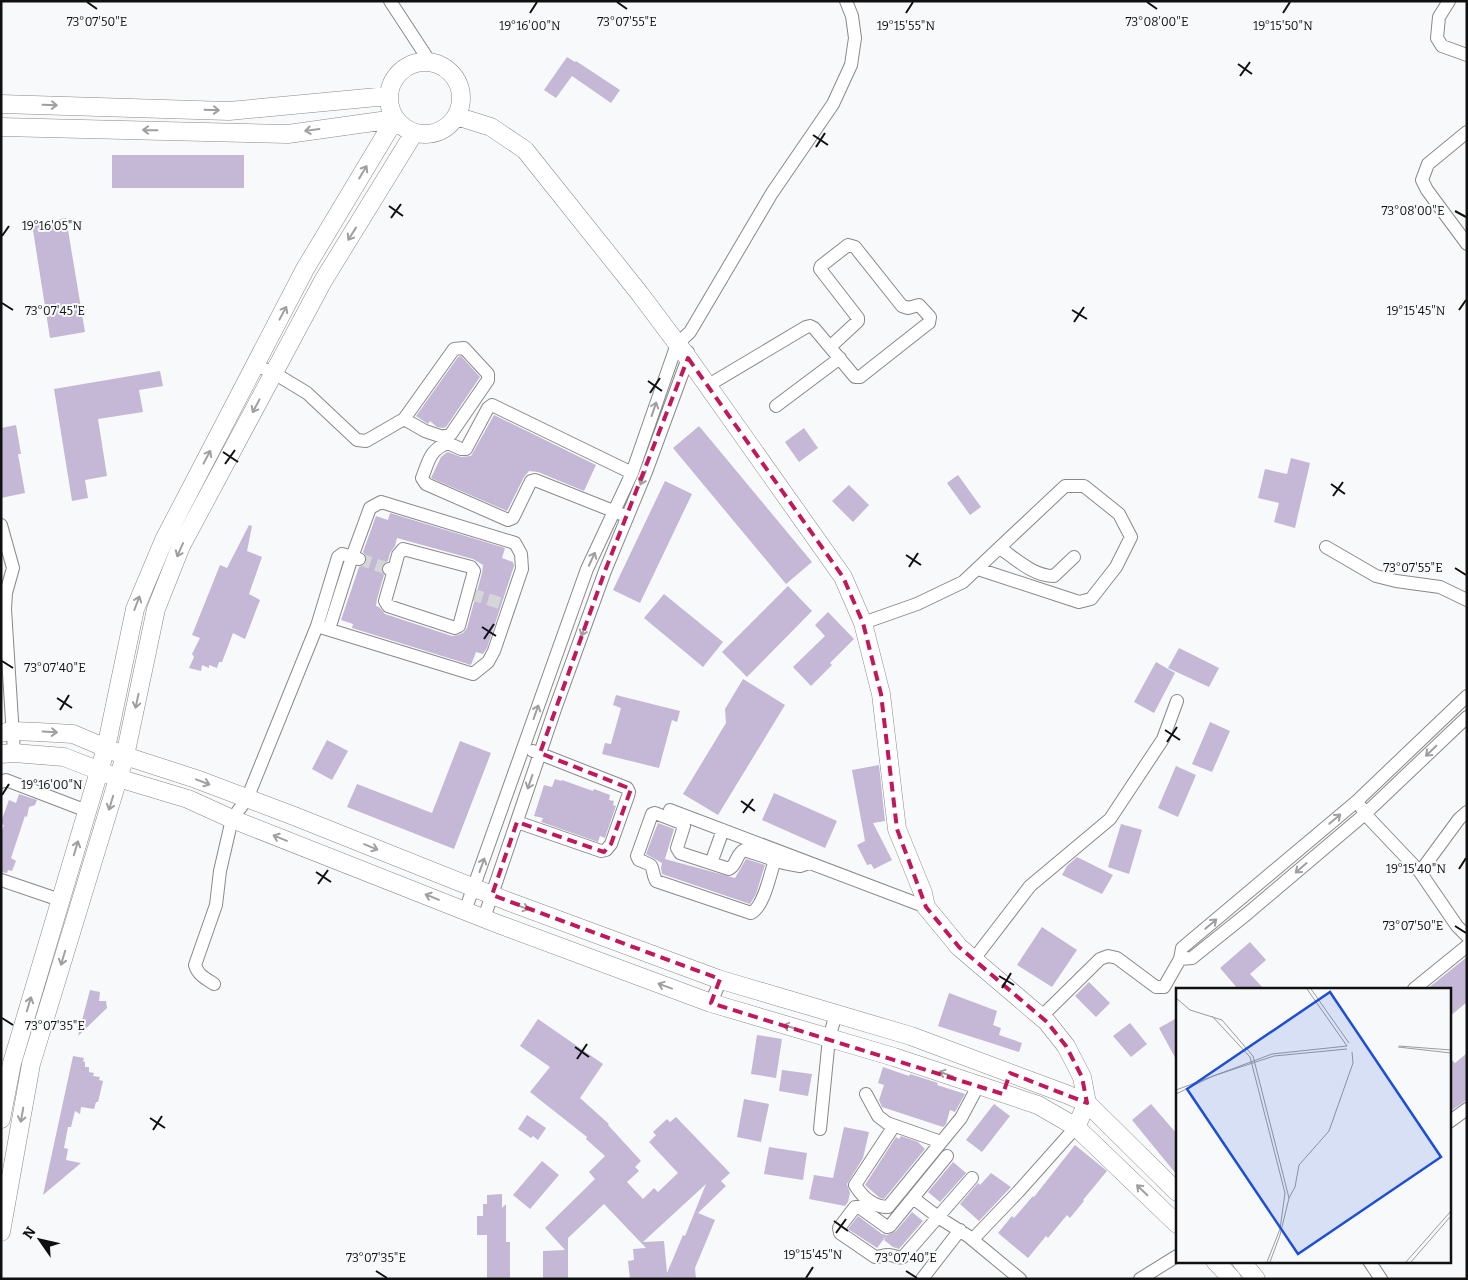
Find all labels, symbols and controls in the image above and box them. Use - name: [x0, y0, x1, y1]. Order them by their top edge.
- text: 73°07'50"E: [67, 15, 127, 29]
- text: 73°07'55"E: [597, 15, 657, 29]
- text: 73°08'00"E: [1126, 15, 1188, 29]
- text: 19°16'00"N: [499, 19, 561, 33]
- text: 19°15'55"N: [877, 19, 936, 33]
- text: 19°15'50"N: [1253, 19, 1313, 33]
- one-way arrow: [42, 100, 58, 110]
- one-way arrow: [204, 106, 220, 115]
- one-way arrow: [142, 126, 158, 135]
- one-way arrow: [304, 126, 320, 136]
- one-way arrow: [359, 165, 369, 179]
- text: 73°08'00"E: [1382, 204, 1444, 218]
- text: 19°16'05"N: [22, 219, 82, 233]
- one-way arrow: [346, 226, 356, 240]
- text: 73°07'45"E: [25, 304, 85, 318]
- text: 19°15'45"N: [1387, 304, 1446, 318]
- one-way arrow: [278, 305, 288, 320]
- one-way arrow: [251, 399, 261, 414]
- one-way arrow: [650, 402, 659, 418]
- one-way arrow: [202, 449, 212, 464]
- one-way arrow: [638, 470, 648, 485]
- one-way arrow: [175, 542, 185, 557]
- one-way arrow: [587, 552, 597, 567]
- text: 73°07'55"E: [1383, 561, 1443, 575]
- one-way arrow: [133, 596, 142, 611]
- one-way arrow: [579, 621, 588, 636]
- text: 73°07'40"E: [24, 661, 86, 675]
- one-way arrow: [131, 693, 141, 709]
- one-way arrow: [532, 705, 541, 720]
- one-way arrow: [42, 728, 58, 737]
- one-way arrow: [1425, 745, 1438, 757]
- one-way arrow: [525, 774, 534, 790]
- text: 19°16'00"N: [21, 778, 83, 792]
- one-way arrow: [195, 778, 211, 787]
- one-way arrow: [105, 794, 115, 810]
- one-way arrow: [1328, 814, 1341, 825]
- one-way arrow: [273, 833, 288, 842]
- one-way arrow: [71, 841, 81, 857]
- one-way arrow: [363, 843, 379, 852]
- one-way arrow: [478, 858, 487, 873]
- one-way arrow: [1294, 862, 1307, 873]
- text: 19°15'40"N: [1386, 862, 1446, 876]
- one-way arrow: [424, 892, 439, 901]
- one-way arrow: [514, 903, 530, 912]
- one-way arrow: [1204, 918, 1217, 930]
- text: 73°07'50"E: [1383, 919, 1443, 933]
- one-way arrow: [58, 950, 68, 966]
- one-way arrow: [658, 981, 673, 990]
- inset map: [1176, 988, 1450, 1262]
- one-way arrow: [25, 996, 35, 1012]
- text: 73°07'35"E: [25, 1019, 85, 1033]
- one-way arrow: [783, 1021, 799, 1031]
- one-way arrow: [938, 1069, 954, 1079]
- one-way arrow: [16, 1107, 26, 1123]
- one-way arrow: [1135, 1184, 1148, 1196]
- north arrow: [15, 1215, 65, 1265]
- text: N: [20, 1224, 40, 1242]
- text: 19°15'45"N: [784, 1248, 843, 1262]
- text: 73°07'35"E: [346, 1251, 406, 1265]
- text: 73°07'40"E: [875, 1251, 937, 1265]

